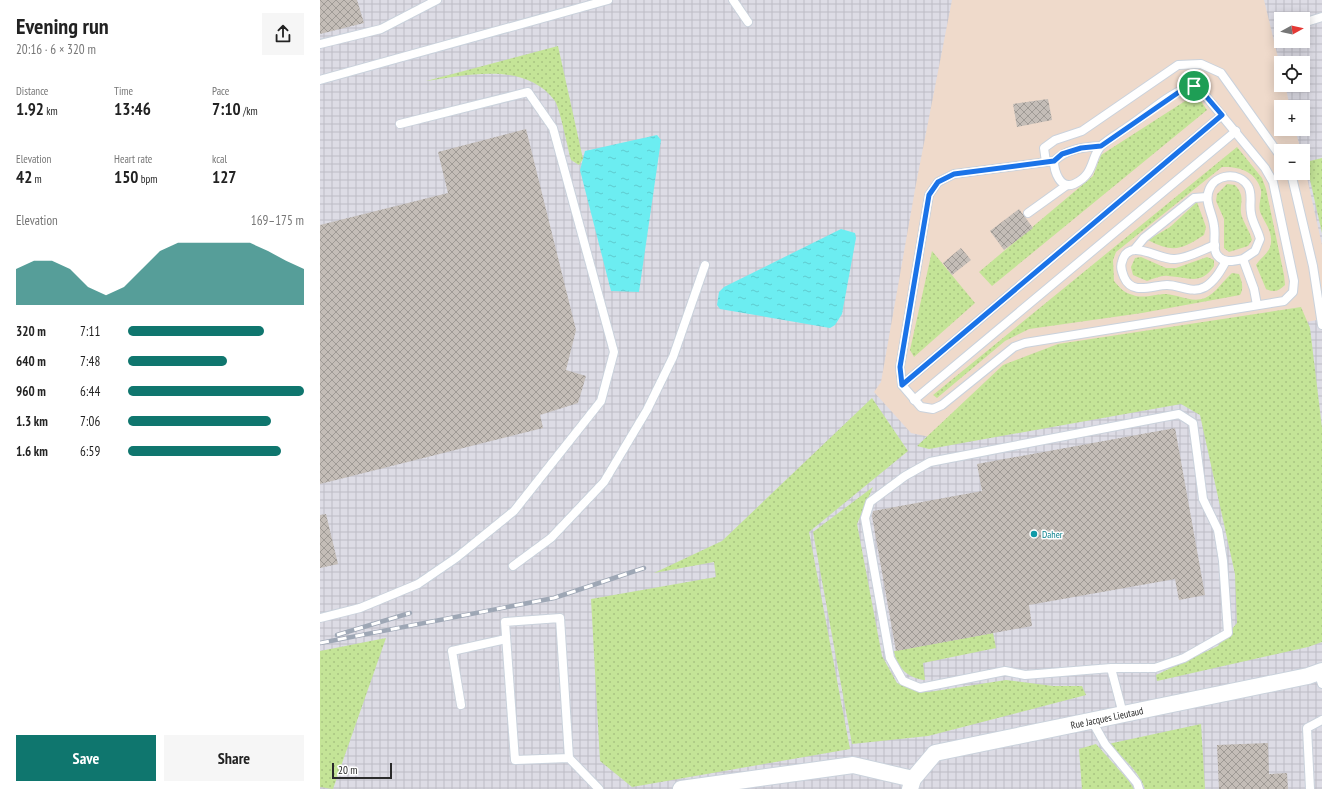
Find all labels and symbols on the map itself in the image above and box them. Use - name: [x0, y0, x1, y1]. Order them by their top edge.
- north arrow: [1274, 12, 1310, 48]
- pin: [1177, 69, 1211, 103]
- place label: Daher: [1042, 528, 1063, 541]
- marker: Daher: [1029, 529, 1039, 539]
- street label: Rue Jacques Lieutaud: [1069, 704, 1144, 731]
- scale bar: [332, 761, 392, 780]

